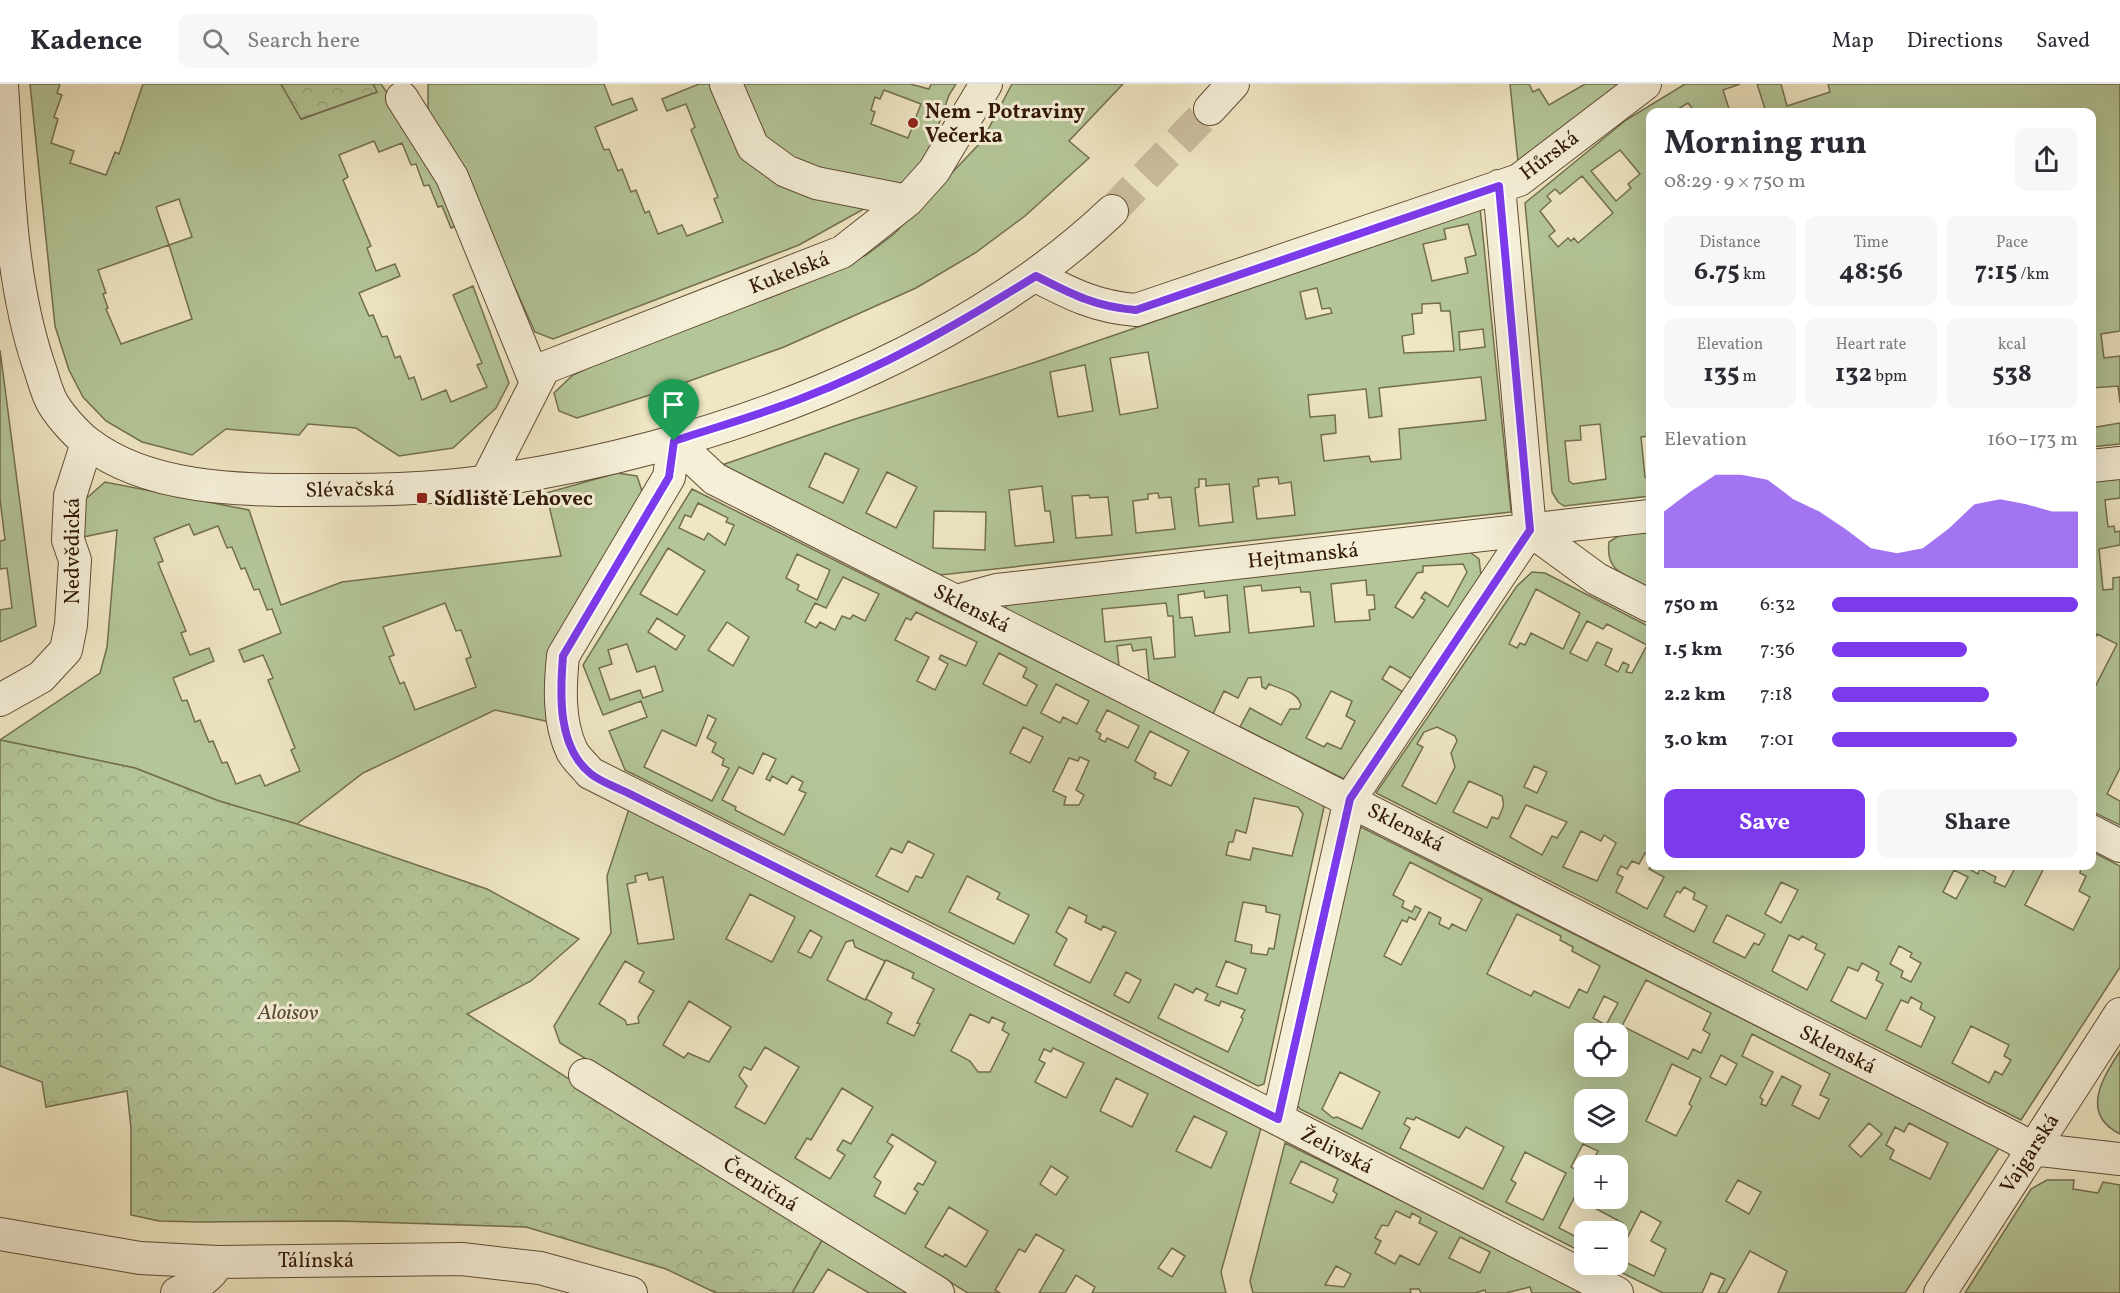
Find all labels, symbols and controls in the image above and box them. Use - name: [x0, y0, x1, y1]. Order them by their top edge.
- search box: [178, 14, 598, 68]
- text: Kadence: [30, 22, 142, 61]
- icon: search: [199, 25, 232, 58]
- text: Search here: [247, 26, 360, 57]
- text: Map: [1832, 27, 1874, 56]
- text: Directions: [1907, 27, 2003, 56]
- text: Saved: [2036, 27, 2090, 56]
- place label: Nem - Potraviny Večerka: [925, 98, 1085, 151]
- marker: Nem - Potraviny Večerka: [906, 116, 920, 130]
- text: Morning run: [1664, 122, 1867, 168]
- street label: Hůrská: [1514, 124, 1586, 188]
- button: share: [2015, 128, 2078, 191]
- text: 08:29 · 9 × 750 m: [1664, 168, 1806, 196]
- text: Distance: [1699, 232, 1761, 254]
- text: Time: [1853, 232, 1889, 254]
- text: Pace: [1996, 232, 2028, 254]
- street label: Kukelská: [745, 245, 834, 302]
- text: 6.75: [1694, 254, 1740, 290]
- text: 48:56: [1839, 254, 1903, 290]
- text: 7:15: [1975, 254, 2017, 290]
- text: km: [1740, 264, 1766, 286]
- text: /km: [2017, 264, 2049, 286]
- text: Elevation: [1697, 334, 1763, 356]
- text: Heart rate: [1836, 334, 1906, 356]
- text: kcal: [1998, 334, 2026, 356]
- text: 135: [1703, 356, 1739, 392]
- text: 132: [1835, 356, 1872, 392]
- text: 538: [1992, 356, 2032, 392]
- text: m: [1739, 366, 1757, 388]
- text: bpm: [1872, 366, 1907, 388]
- pin: [648, 379, 699, 441]
- icon: arrive: [657, 388, 690, 421]
- text: Elevation: [1664, 426, 1747, 454]
- text: 160–173 m: [1987, 426, 2078, 454]
- street label: Slévačská: [305, 475, 395, 506]
- place label: Sídliště Lehovec: [434, 485, 593, 514]
- marker: Sídliště Lehovec: [415, 491, 429, 505]
- street label: Nedvědická: [59, 497, 88, 605]
- street label: Hejtmanská: [1246, 536, 1360, 577]
- street label: Sklenská: [928, 578, 1015, 641]
- text: 750 m: [1664, 591, 1719, 619]
- text: 6:32: [1760, 591, 1796, 619]
- text: 1.5 km: [1664, 636, 1723, 664]
- text: 7:36: [1760, 636, 1795, 664]
- text: 2.2 km: [1664, 681, 1726, 709]
- text: 7:18: [1760, 681, 1792, 709]
- text: 3.0 km: [1664, 726, 1728, 754]
- text: 7:01: [1760, 726, 1794, 754]
- button: Save: [1664, 789, 1865, 858]
- button: Share: [1877, 789, 2078, 858]
- street label: Sklenská: [1362, 797, 1449, 860]
- park label: Aloisov: [256, 999, 319, 1028]
- street label: Sklenská: [1794, 1019, 1881, 1082]
- map controls: [1574, 1023, 1628, 1275]
- button: locate: [1574, 1023, 1628, 1077]
- button: layers: [1574, 1089, 1628, 1143]
- street label: Vajgarská: [1994, 1108, 2067, 1199]
- street label: Želivská: [1295, 1121, 1378, 1182]
- street label: Černičná: [717, 1151, 803, 1220]
- button: +: [1574, 1155, 1628, 1209]
- button: −: [1574, 1221, 1628, 1275]
- street label: Tálínská: [278, 1247, 354, 1276]

